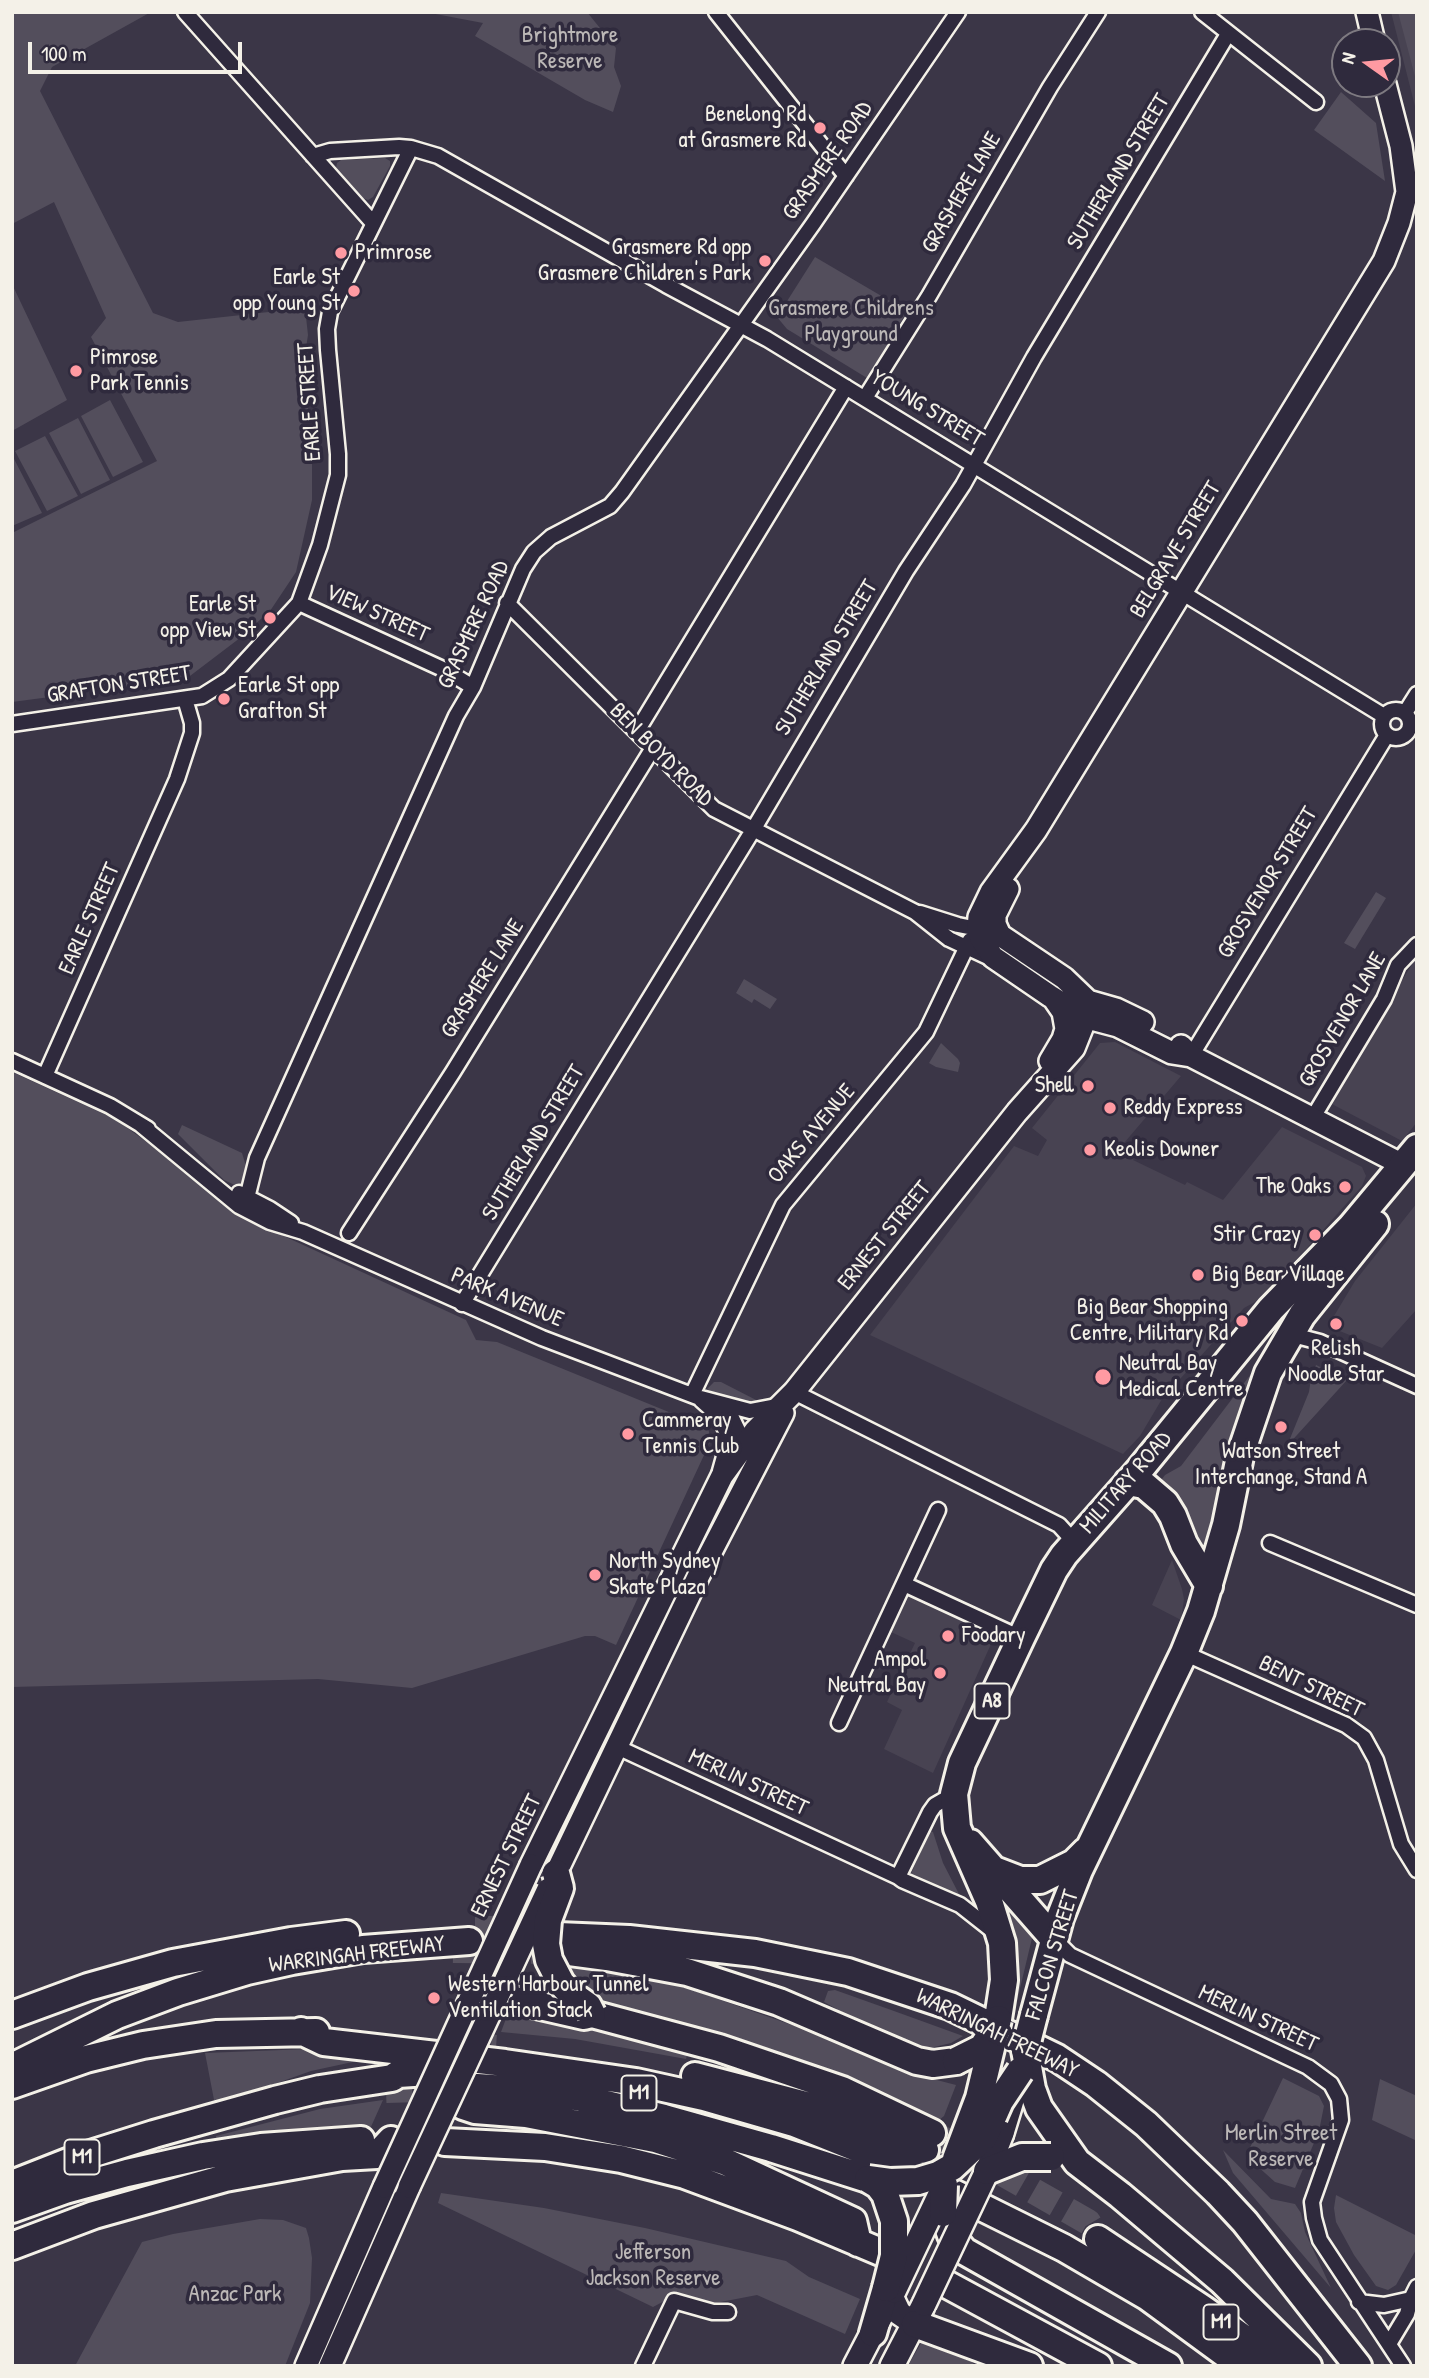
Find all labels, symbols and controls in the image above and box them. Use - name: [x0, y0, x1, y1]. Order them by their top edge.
- park label: Brightmore Reserve: [522, 22, 618, 76]
- scale bar: [32, 28, 245, 72]
- north arrow: [1331, 28, 1401, 98]
- text: 100 m: [41, 39, 87, 68]
- text: N: [1334, 50, 1362, 66]
- street label: SUTHERLAND STREET: [1062, 89, 1176, 255]
- street label: GRASMERE ROAD: [777, 96, 879, 226]
- place label: Benelong Rd at Grasmere Rd: [679, 101, 806, 155]
- marker: Benelong Rd at Grasmere Rd: [812, 120, 828, 136]
- street label: GRASMERE LANE: [916, 128, 1008, 258]
- place label: Grasmere Rd opp Grasmere Children's Park: [538, 234, 751, 288]
- place label: Primrose: [355, 239, 432, 267]
- marker: Primrose: [333, 245, 349, 261]
- marker: Grasmere Rd opp Grasmere Children's Park: [757, 253, 773, 269]
- place label: Earle St opp Young St: [233, 264, 340, 318]
- marker: Earle St opp Young St: [346, 283, 362, 299]
- park label: Grasmere Childrens Playground: [768, 295, 934, 349]
- street label: EARLE STREET: [292, 342, 328, 462]
- place label: Pimrose Park Tennis: [90, 344, 188, 398]
- marker: Pimrose Park Tennis: [68, 363, 84, 379]
- street label: YOUNG STREET: [865, 364, 989, 454]
- street label: BELGRAVE STREET: [1124, 477, 1228, 623]
- street label: GRASMERE ROAD: [432, 556, 516, 694]
- street label: SUTHERLAND STREET: [770, 575, 884, 741]
- street label: VIEW STREET: [321, 579, 433, 649]
- place label: Earle St opp View St: [160, 591, 256, 645]
- marker: Earle St opp View St: [262, 610, 278, 626]
- street label: GRAFTON STREET: [45, 660, 193, 710]
- place label: Earle St opp Grafton St: [238, 672, 339, 726]
- marker: Earle St opp Grafton St: [216, 691, 232, 707]
- street label: BEN BOYD ROAD: [603, 697, 719, 813]
- street label: GROSVENOR STREET: [1212, 802, 1324, 964]
- street label: EARLE STREET: [53, 859, 127, 979]
- street label: GRASMERE LANE: [435, 914, 531, 1044]
- street label: GROSVENOR LANE: [1293, 948, 1393, 1092]
- street label: SUTHERLAND STREET: [477, 1060, 591, 1226]
- place label: Shell: [1035, 1072, 1074, 1100]
- marker: Shell: [1080, 1078, 1096, 1094]
- street label: OAKS AVENUE: [762, 1079, 862, 1189]
- place label: Reddy Express: [1124, 1094, 1243, 1122]
- marker: Reddy Express: [1102, 1100, 1118, 1116]
- place label: Keolis Downer: [1104, 1136, 1219, 1164]
- marker: Keolis Downer: [1082, 1142, 1098, 1158]
- place label: The Oaks: [1256, 1173, 1331, 1201]
- street label: ERNEST STREET: [833, 1176, 937, 1296]
- marker: The Oaks: [1337, 1179, 1353, 1195]
- place label: Stir Crazy: [1213, 1221, 1301, 1249]
- marker: Stir Crazy: [1307, 1227, 1323, 1243]
- place label: Big Bear Village: [1212, 1261, 1345, 1289]
- street label: PARK AVENUE: [447, 1262, 567, 1334]
- marker: Big Bear Village: [1190, 1267, 1206, 1283]
- place label: Big Bear Shopping Centre, Military Rd: [1070, 1294, 1228, 1348]
- marker: Big Bear Shopping Centre, Military Rd: [1234, 1313, 1250, 1329]
- marker: Relish Noodle Star: [1328, 1316, 1344, 1332]
- place label: Relish Noodle Star: [1288, 1335, 1384, 1389]
- place label: Neutral Bay Medical Centre: [1119, 1350, 1243, 1404]
- marker: Neutral Bay Medical Centre: [1093, 1367, 1113, 1387]
- place label: Cammeray Tennis Club: [642, 1407, 739, 1461]
- marker: Watson Street Interchange, Stand A: [1273, 1419, 1289, 1435]
- marker: Cammeray Tennis Club: [620, 1426, 636, 1442]
- street label: MILITARY ROAD: [1074, 1426, 1178, 1540]
- place label: Watson Street Interchange, Stand A: [1195, 1438, 1367, 1492]
- place label: North Sydney Skate Plaza: [609, 1548, 721, 1602]
- marker: North Sydney Skate Plaza: [587, 1567, 603, 1583]
- place label: Foodary: [962, 1622, 1026, 1650]
- marker: Foodary: [940, 1628, 956, 1644]
- place label: Ampol Neutral Bay: [828, 1646, 926, 1700]
- street label: BENT STREET: [1254, 1650, 1368, 1724]
- marker: Ampol Neutral Bay: [932, 1665, 948, 1681]
- road number: A8: [974, 1684, 1010, 1718]
- street label: MERLIN STREET: [684, 1743, 812, 1823]
- street label: ERNEST STREET: [466, 1790, 548, 1922]
- street label: FALCON STREET: [1020, 1887, 1086, 2023]
- street label: WARRINGAH FREEWAY: [267, 1931, 447, 1979]
- place label: Western Harbour Tunnel Ventilation Stack: [448, 1971, 649, 2025]
- street label: MERLIN STREET: [1194, 1979, 1322, 2059]
- street label: WARRINGAH FREEWAY: [911, 1983, 1083, 2085]
- marker: Western Harbour Tunnel Ventilation Stack: [426, 1990, 442, 2006]
- road number: M1: [622, 2076, 656, 2110]
- park label: Merlin Street Reserve: [1225, 2120, 1337, 2174]
- road number: M1: [64, 2140, 100, 2174]
- park label: Jefferson Jackson Reserve: [586, 2239, 720, 2293]
- park label: Anzac Park: [188, 2281, 282, 2309]
- road number: M1: [1204, 2304, 1238, 2340]

